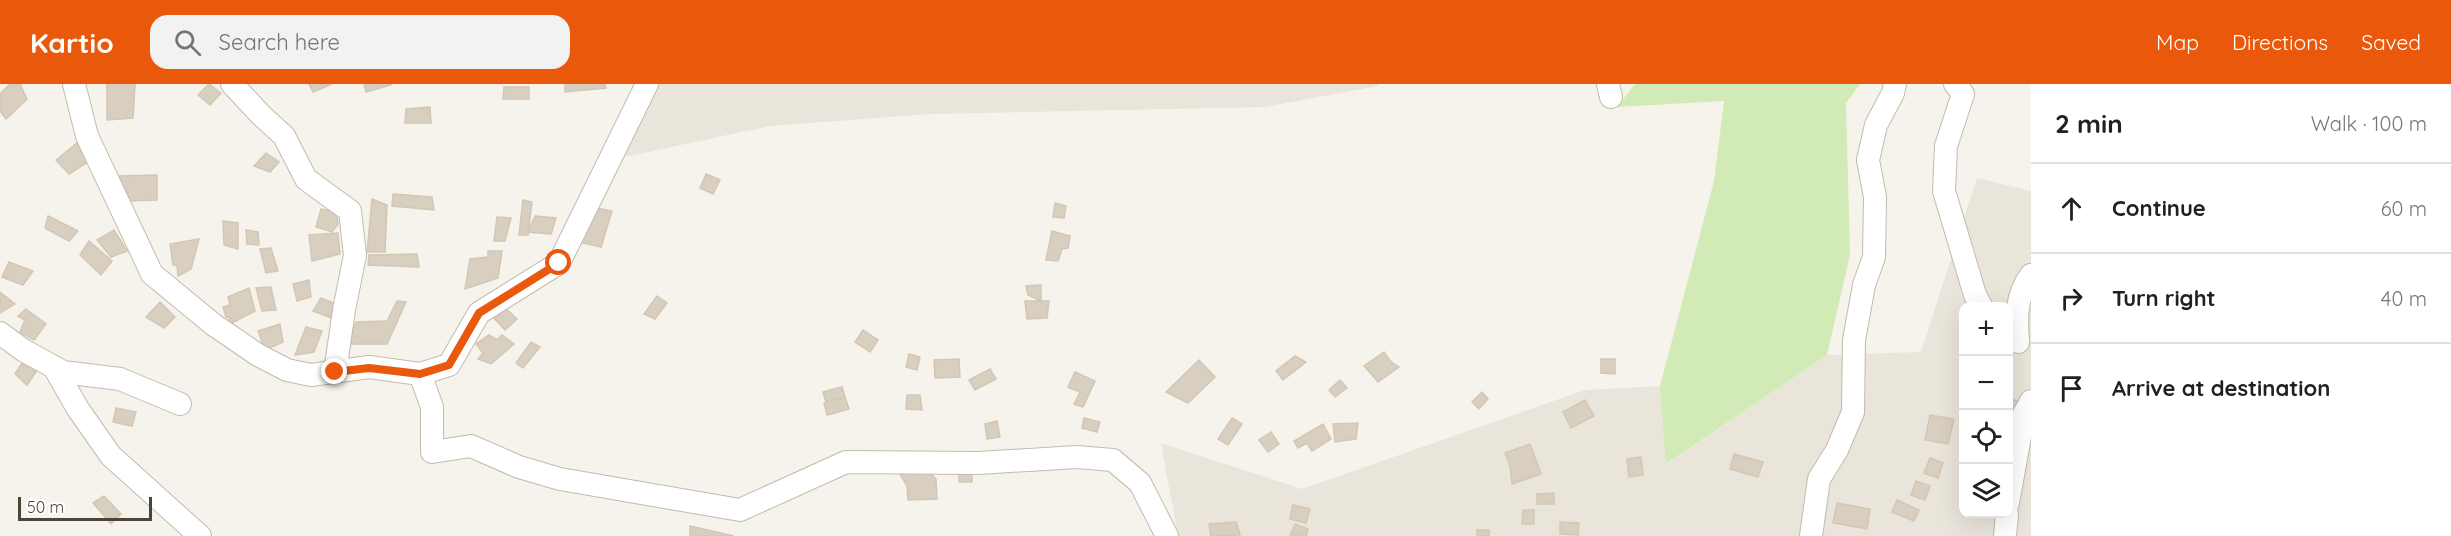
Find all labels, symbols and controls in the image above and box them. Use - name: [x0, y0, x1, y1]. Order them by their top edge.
- search box: [150, 15, 570, 69]
- text: Kartio: [30, 25, 114, 60]
- icon: search: [171, 26, 204, 59]
- text: Search here: [219, 28, 340, 56]
- text: Map: [2156, 29, 2199, 55]
- text: Directions: [2232, 29, 2328, 55]
- text: Saved: [2361, 29, 2421, 55]
- text: 2 min: [2055, 107, 2123, 140]
- text: Walk · 100 m: [2311, 111, 2427, 136]
- icon: ahead: [2055, 192, 2088, 225]
- text: Continue: [2112, 194, 2206, 222]
- text: 60 m: [2381, 196, 2427, 221]
- route start: [545, 249, 571, 275]
- icon: right: [2055, 282, 2088, 315]
- text: Turn right: [2112, 284, 2216, 312]
- text: 40 m: [2381, 286, 2427, 311]
- map controls: [1959, 302, 2013, 518]
- button: +: [1959, 302, 2013, 356]
- button: −: [1959, 356, 2013, 410]
- route end: [321, 358, 347, 384]
- icon: arrive: [2055, 372, 2088, 405]
- text: Arrive at destination: [2112, 374, 2330, 402]
- button: locate: [1959, 410, 2013, 464]
- button: layers: [1959, 464, 2013, 518]
- scale bar: [18, 494, 152, 522]
- text: 50 m: [27, 497, 64, 517]

